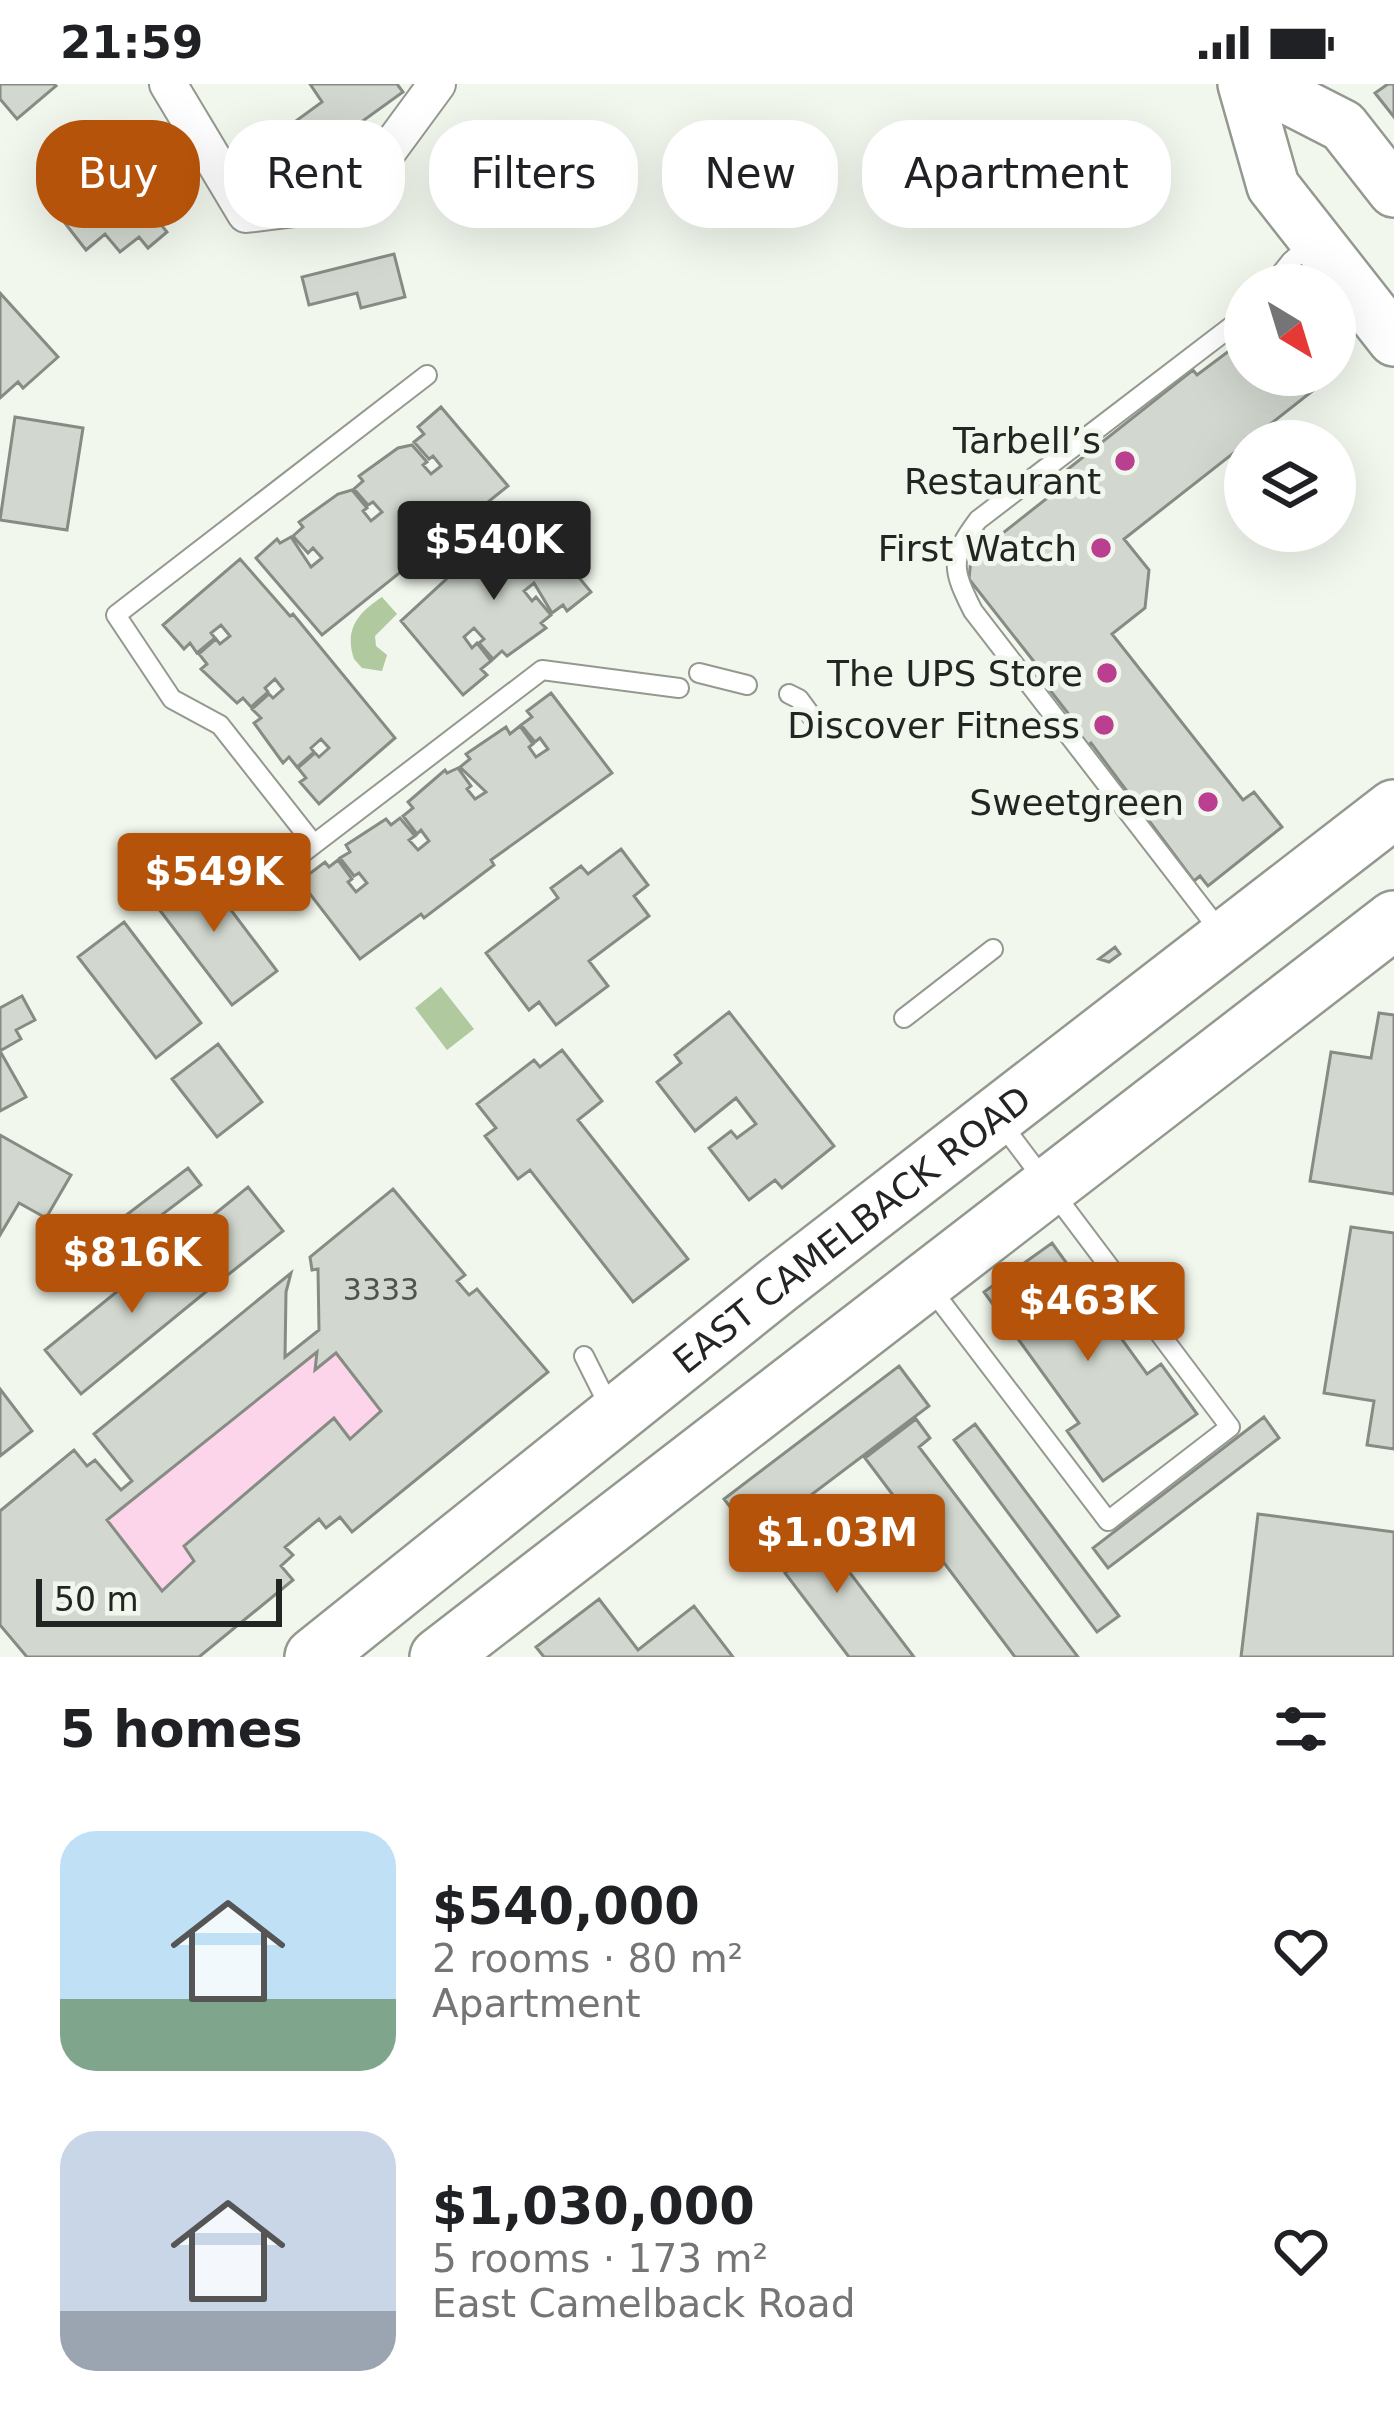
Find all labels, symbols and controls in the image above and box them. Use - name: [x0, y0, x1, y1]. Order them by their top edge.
- text: 21:59: [60, 16, 203, 69]
- chip: Buy: [36, 120, 200, 228]
- chip: Rent: [224, 120, 405, 228]
- chip: Filters: [429, 120, 638, 228]
- chip: New: [662, 120, 838, 228]
- chip: Apartment: [862, 120, 1171, 228]
- north arrow: [1224, 264, 1356, 396]
- map controls: [1224, 264, 1356, 552]
- place label: Tarbell’s Restaurant: [904, 420, 1101, 502]
- button: layers: [1224, 420, 1356, 552]
- marker: Tarbell’s Restaurant: [1112, 448, 1138, 474]
- pin: $540K: [410, 501, 578, 603]
- text: $540K: [425, 517, 563, 562]
- place label: First Watch: [878, 528, 1077, 569]
- marker: First Watch: [1088, 535, 1114, 561]
- place label: The UPS Store: [826, 653, 1083, 694]
- marker: The UPS Store: [1094, 660, 1120, 686]
- place label: Discover Fitness: [787, 705, 1080, 746]
- marker: Discover Fitness: [1091, 712, 1117, 738]
- place label: Sweetgreen: [969, 782, 1184, 823]
- marker: Sweetgreen: [1195, 789, 1221, 815]
- pin: $549K: [130, 833, 298, 935]
- text: $549K: [145, 849, 283, 894]
- street label: EAST CAMELBACK ROAD: [665, 1077, 1038, 1381]
- pin: $816K: [48, 1214, 216, 1316]
- text: $816K: [63, 1230, 201, 1275]
- pin: $463K: [1004, 1262, 1172, 1364]
- house number: 3333: [343, 1272, 419, 1307]
- text: $463K: [1019, 1278, 1157, 1323]
- pin: $1.03M: [739, 1494, 935, 1596]
- text: $1.03M: [756, 1510, 918, 1555]
- scale bar: [36, 1573, 282, 1626]
- text: 50 m: [54, 1580, 139, 1619]
- icon: filters: [1268, 1696, 1334, 1762]
- text: 5 homes: [60, 1700, 303, 1759]
- text: $540,000: [432, 1877, 700, 1936]
- icon: home: [156, 1879, 300, 2023]
- icon: heart: [1268, 1918, 1334, 1984]
- text: 2 rooms · 80 m²: [432, 1936, 743, 1981]
- text: Apartment: [432, 1981, 641, 2026]
- text: $1,030,000: [432, 2177, 755, 2236]
- icon: home: [156, 2179, 300, 2323]
- icon: heart: [1268, 2218, 1334, 2284]
- text: 5 rooms · 173 m²: [432, 2236, 768, 2281]
- text: East Camelback Road: [432, 2281, 855, 2326]

